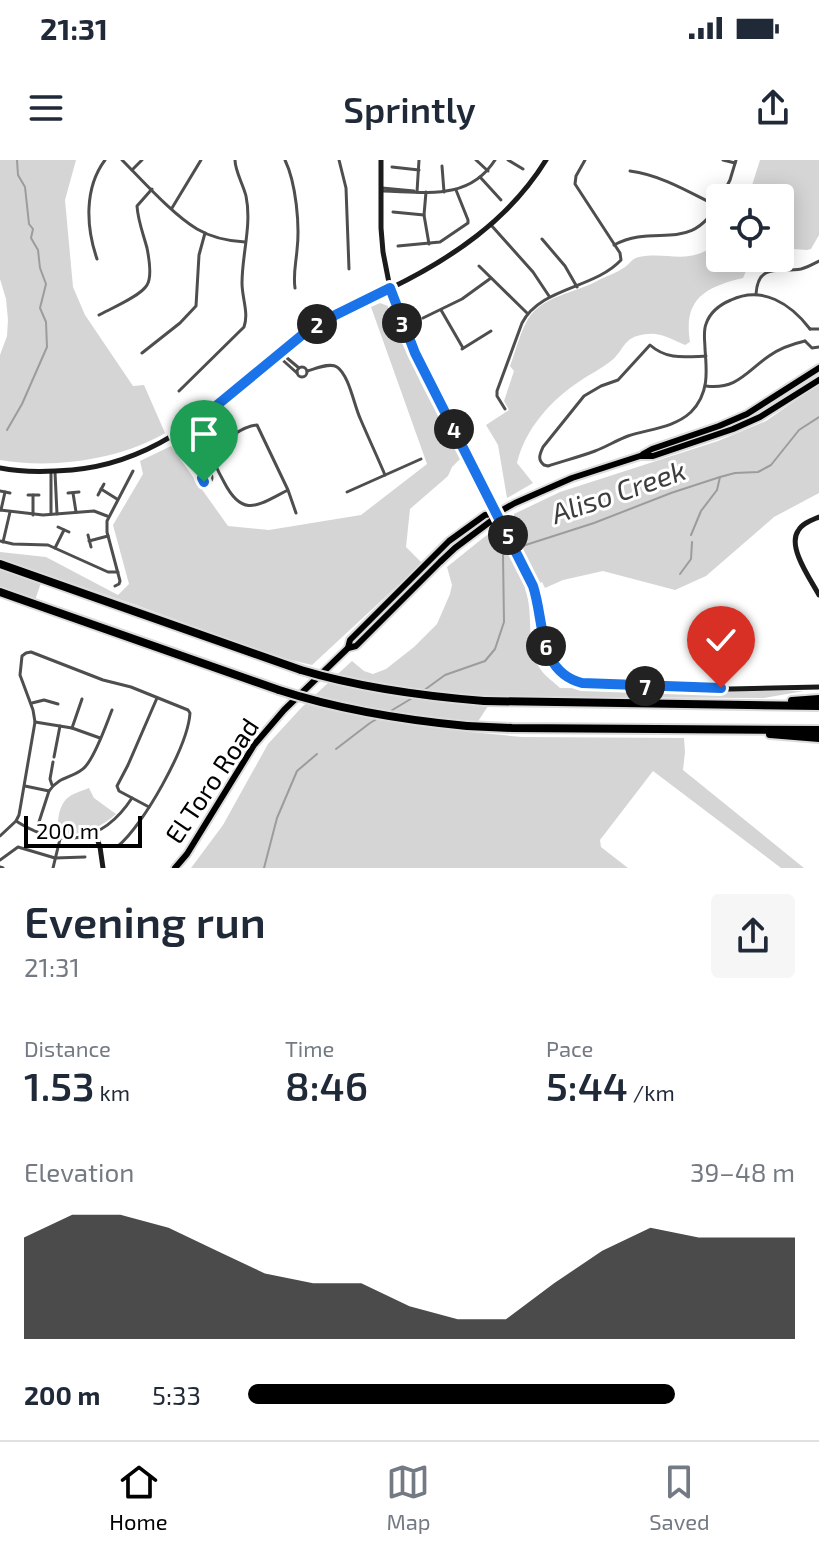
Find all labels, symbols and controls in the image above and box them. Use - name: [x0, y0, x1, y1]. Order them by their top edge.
- text: 21:31: [40, 10, 108, 46]
- icon: menu: [24, 86, 68, 130]
- icon: share: [751, 86, 795, 130]
- text: Sprintly: [343, 87, 476, 130]
- map controls: [706, 184, 794, 272]
- button: locate: [706, 184, 794, 272]
- pin: 3: [382, 303, 422, 343]
- pin: 2: [297, 304, 337, 344]
- text: 3: [396, 310, 408, 336]
- text: 2: [311, 311, 323, 337]
- pin: [170, 400, 238, 482]
- pin: 4: [434, 409, 474, 449]
- icon: arrive: [182, 412, 226, 456]
- text: 4: [447, 416, 461, 442]
- water label: Aliso Creek: [545, 452, 690, 530]
- pin: 5: [488, 515, 528, 555]
- text: 5: [502, 522, 514, 548]
- pin: [687, 606, 755, 688]
- icon: check: [699, 618, 743, 662]
- pin: 6: [526, 626, 566, 666]
- text: 6: [540, 633, 552, 659]
- pin: 7: [625, 666, 665, 706]
- text: 7: [639, 673, 651, 699]
- street label: El Toro Road: [158, 712, 264, 848]
- scale bar: [24, 812, 142, 848]
- text: 200 m: [36, 817, 99, 843]
- text: Evening run: [24, 894, 266, 947]
- button: share: [711, 894, 795, 978]
- text: 21:31: [24, 951, 80, 982]
- text: Distance: [24, 1035, 111, 1061]
- text: Time: [285, 1035, 334, 1061]
- text: Pace: [546, 1035, 593, 1061]
- text: 1.53: [24, 1061, 95, 1109]
- text: 8:46: [285, 1061, 368, 1109]
- text: 5:44: [546, 1061, 628, 1109]
- text: km: [95, 1079, 130, 1105]
- text: /km: [628, 1079, 675, 1105]
- text: Elevation: [24, 1156, 134, 1187]
- text: 39–48 m: [690, 1156, 795, 1187]
- text: 200 m: [24, 1379, 100, 1410]
- text: 5:33: [152, 1379, 201, 1410]
- tab: Home: [109, 1460, 168, 1534]
- tab: Map: [386, 1460, 431, 1534]
- tab: Saved: [649, 1460, 710, 1534]

